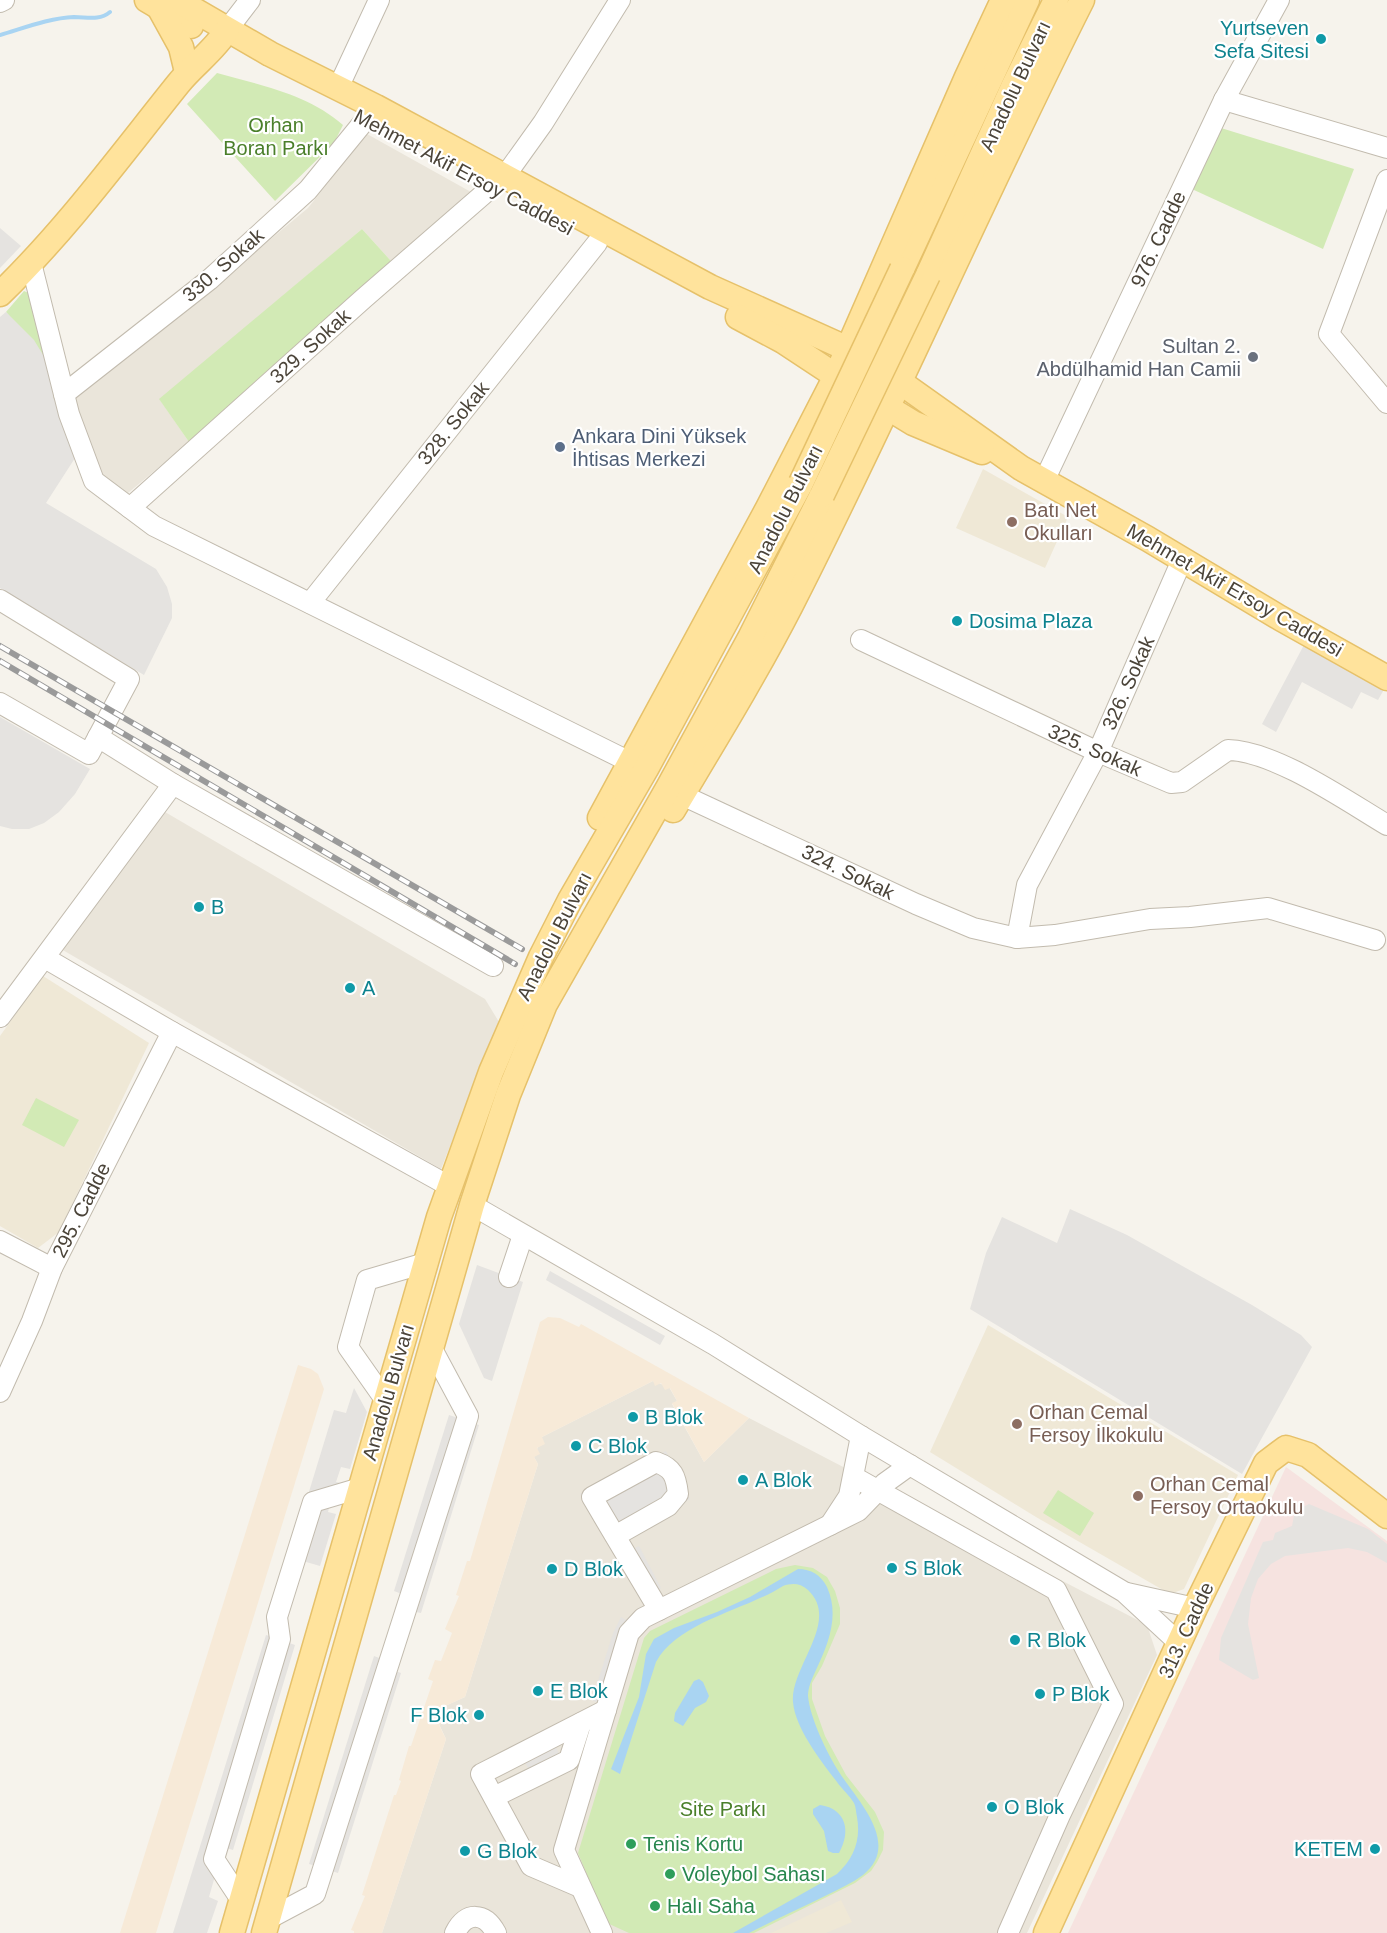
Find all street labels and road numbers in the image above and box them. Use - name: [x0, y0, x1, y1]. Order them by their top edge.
- street label: Anadolu Bulvarı: [975, 17, 1055, 155]
- street label: Mehmet Akif Ersoy Caddesi: [350, 105, 578, 239]
- street label: 976. Cadde: [1126, 187, 1190, 291]
- street label: 330. Sokak: [178, 223, 269, 306]
- street label: 329. Sokak: [265, 304, 355, 388]
- street label: 328. Sokak: [413, 376, 494, 469]
- street label: Anadolu Bulvarı: [743, 441, 827, 577]
- street label: Mehmet Akif Ersoy Caddesi: [1123, 519, 1347, 661]
- street label: 326. Sokak: [1098, 632, 1159, 733]
- street label: 325. Sokak: [1045, 720, 1146, 781]
- street label: 324. Sokak: [798, 840, 899, 904]
- street label: Anadolu Bulvarı: [512, 868, 596, 1004]
- street label: 295. Cadde: [48, 1159, 114, 1261]
- street label: Anadolu Bulvarı: [358, 1321, 418, 1463]
- street label: 313. Cadde: [1154, 1578, 1218, 1682]

